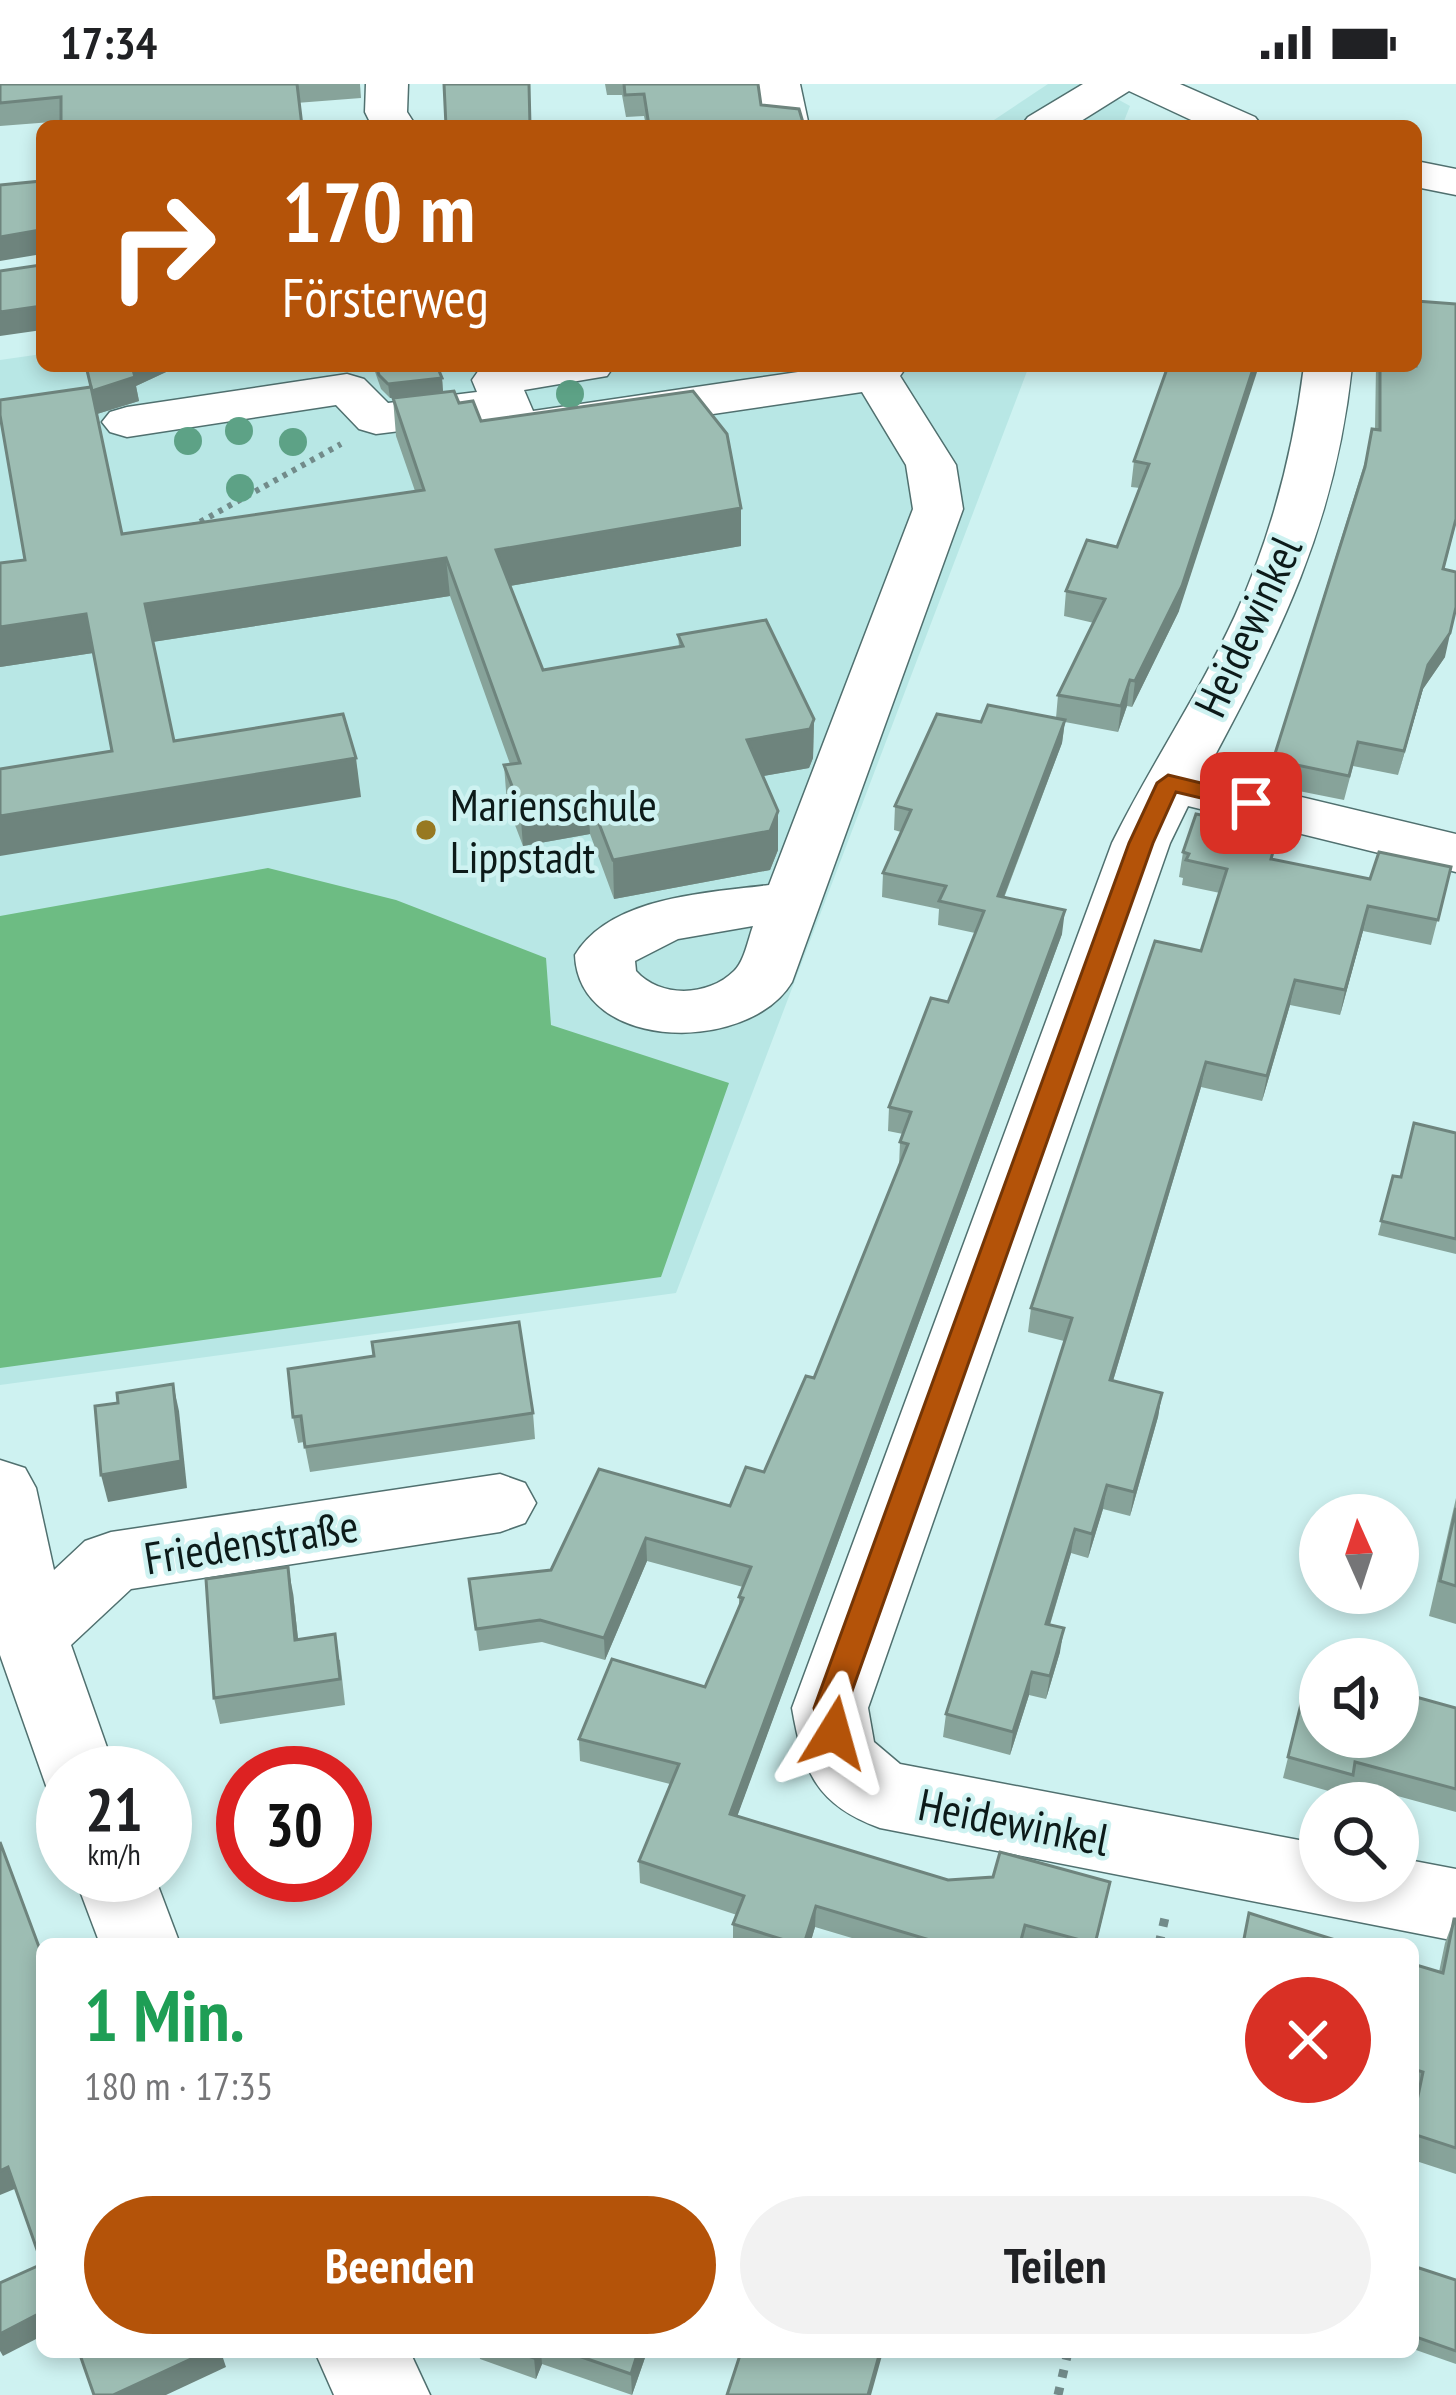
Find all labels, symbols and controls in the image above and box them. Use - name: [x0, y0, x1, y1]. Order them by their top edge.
- text: 17:34: [60, 13, 157, 71]
- text: 170 m: [282, 156, 475, 265]
- icon: right: [84, 168, 240, 324]
- text: Försterweg: [282, 262, 489, 332]
- street label: Heidewinkel: [1180, 526, 1314, 725]
- pin: [1200, 752, 1302, 854]
- icon: arrive: [1218, 770, 1284, 836]
- place label: Marienschule Lippstadt: [450, 775, 657, 885]
- marker: Marienschule Lippstadt: [413, 817, 439, 843]
- north arrow: [1299, 1494, 1419, 1614]
- map controls: [1299, 1494, 1419, 1902]
- street label: Friedenstraße: [140, 1495, 362, 1587]
- button: sound: [1299, 1638, 1419, 1758]
- position arrow: [771, 1670, 897, 1796]
- speed limit sign: 30: [216, 1746, 372, 1902]
- text: 21: [85, 1770, 143, 1848]
- street label: Heidewinkel: [914, 1774, 1114, 1868]
- button: search: [1299, 1782, 1419, 1902]
- text: km/h: [87, 1834, 141, 1873]
- text: 1 Min.: [84, 1968, 245, 2061]
- button: close: [1245, 1977, 1371, 2103]
- text: 180 m · 17:35: [84, 2060, 273, 2111]
- button: Beenden: [84, 2196, 716, 2334]
- button: Teilen: [740, 2196, 1371, 2334]

